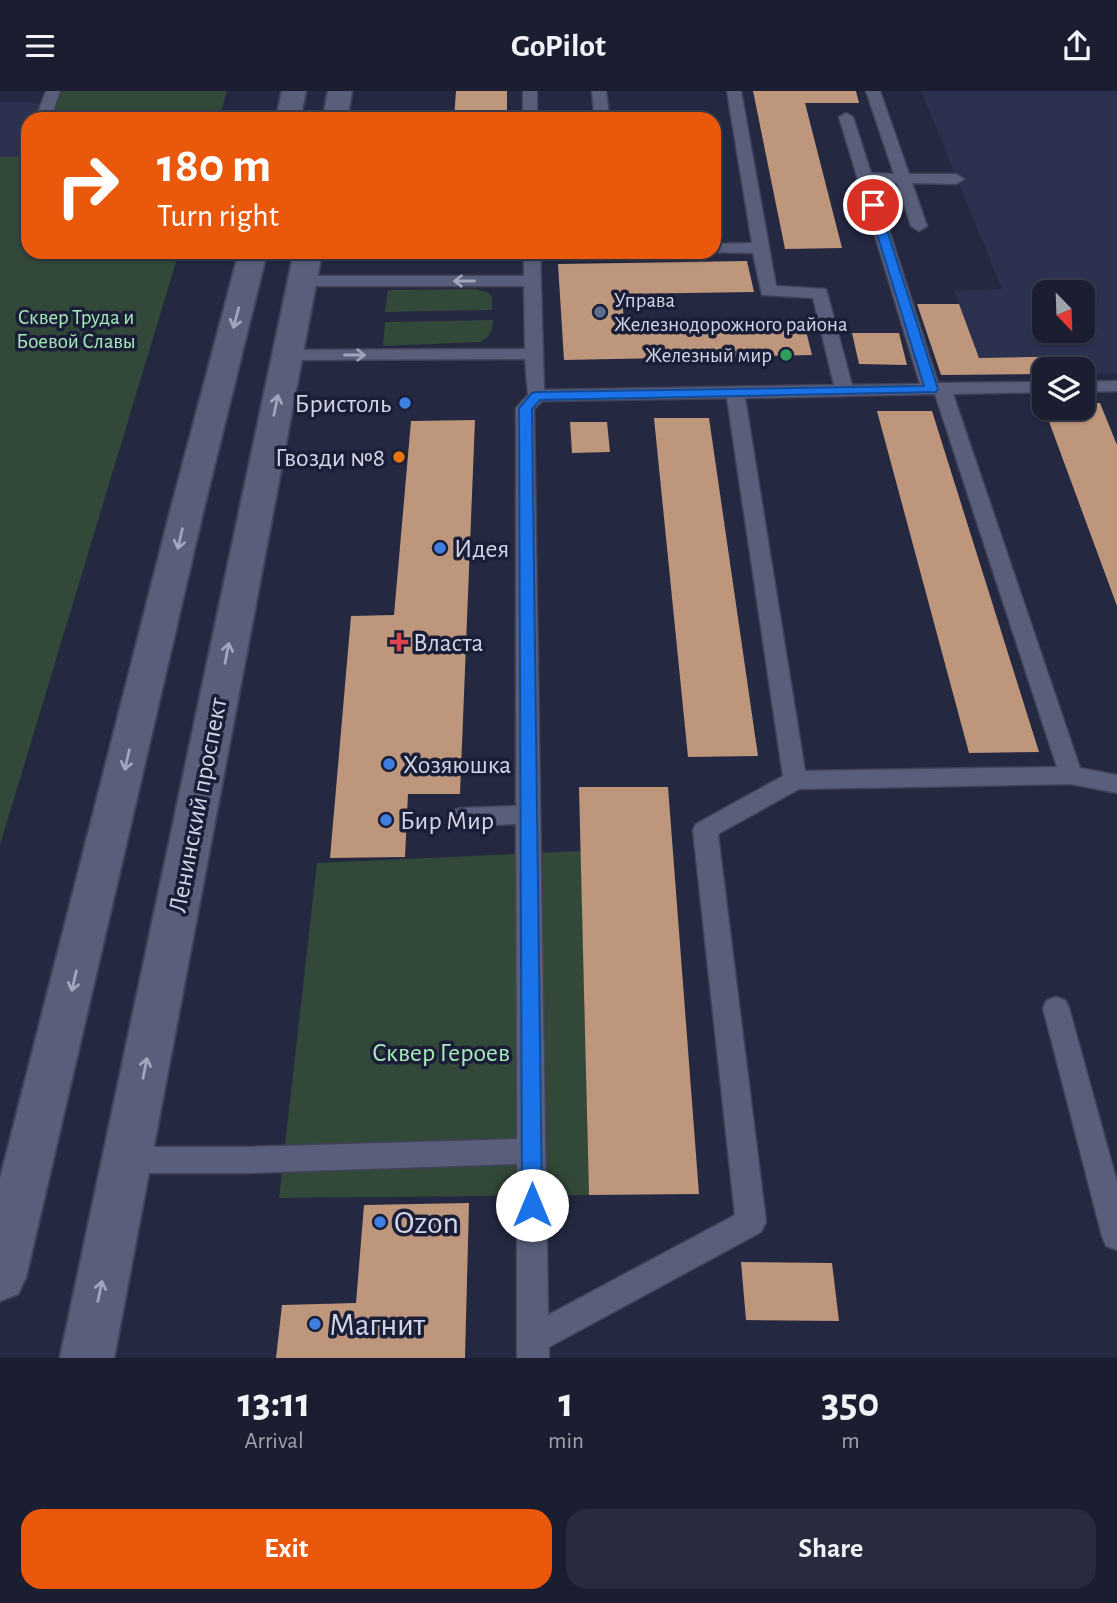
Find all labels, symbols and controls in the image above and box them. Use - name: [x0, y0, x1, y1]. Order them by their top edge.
- icon: menu: [21, 27, 59, 65]
- icon: share: [1058, 27, 1096, 65]
- text: GoPilot: [511, 30, 606, 62]
- icon: right: [42, 140, 133, 231]
- text: 180 m: [157, 142, 271, 191]
- pin: [843, 175, 903, 235]
- icon: arrive: [854, 186, 892, 224]
- text: Turn right: [157, 200, 279, 232]
- one-way arrow: [453, 274, 476, 288]
- north arrow: [1032, 280, 1096, 343]
- map controls: [1032, 280, 1095, 420]
- place label: Управа Железнодорожного района: [614, 290, 848, 335]
- marker: Управа Железнодорожного района: [592, 304, 608, 320]
- park label: Сквер Труда и Боевой Славы: [16, 307, 136, 352]
- one-way arrow: [228, 307, 241, 329]
- place label: Железный мир: [645, 345, 772, 366]
- marker: Железный мир: [778, 347, 794, 363]
- one-way arrow: [343, 348, 366, 362]
- button: layers: [1032, 357, 1095, 420]
- place label: Бристоль: [295, 391, 391, 417]
- one-way arrow: [269, 394, 283, 417]
- marker: Бристоль: [397, 395, 413, 411]
- place label: Гвозди №8: [275, 445, 385, 471]
- marker: Гвозди №8: [391, 449, 407, 465]
- one-way arrow: [173, 527, 186, 549]
- place label: Идея: [454, 536, 509, 562]
- marker: Идея: [432, 540, 448, 556]
- place label: Власта: [413, 630, 484, 656]
- marker: Власта: [391, 634, 407, 650]
- one-way arrow: [221, 642, 234, 665]
- street label: Ленинский проспект: [164, 695, 232, 915]
- one-way arrow: [120, 748, 133, 771]
- place label: Хозяюшка: [403, 752, 511, 778]
- marker: Хозяюшка: [381, 756, 397, 772]
- place label: Бир Мир: [400, 808, 494, 834]
- marker: Бир Мир: [378, 812, 394, 828]
- one-way arrow: [67, 969, 80, 992]
- park label: Сквер Героев: [372, 1040, 510, 1066]
- one-way arrow: [139, 1057, 153, 1080]
- position arrow: [495, 1168, 569, 1242]
- place label: Ozon: [394, 1207, 459, 1239]
- marker: Ozon: [372, 1214, 388, 1230]
- one-way arrow: [94, 1280, 108, 1303]
- place label: Магнит: [329, 1309, 426, 1341]
- marker: Магнит: [307, 1316, 323, 1332]
- text: 13:11: [237, 1382, 311, 1424]
- text: 1: [558, 1382, 574, 1424]
- text: 350: [821, 1382, 879, 1424]
- text: Arrival: [244, 1430, 304, 1453]
- text: min: [548, 1430, 584, 1453]
- text: m: [841, 1430, 860, 1453]
- button: Exit: [21, 1509, 552, 1589]
- button: Share: [566, 1509, 1096, 1589]

